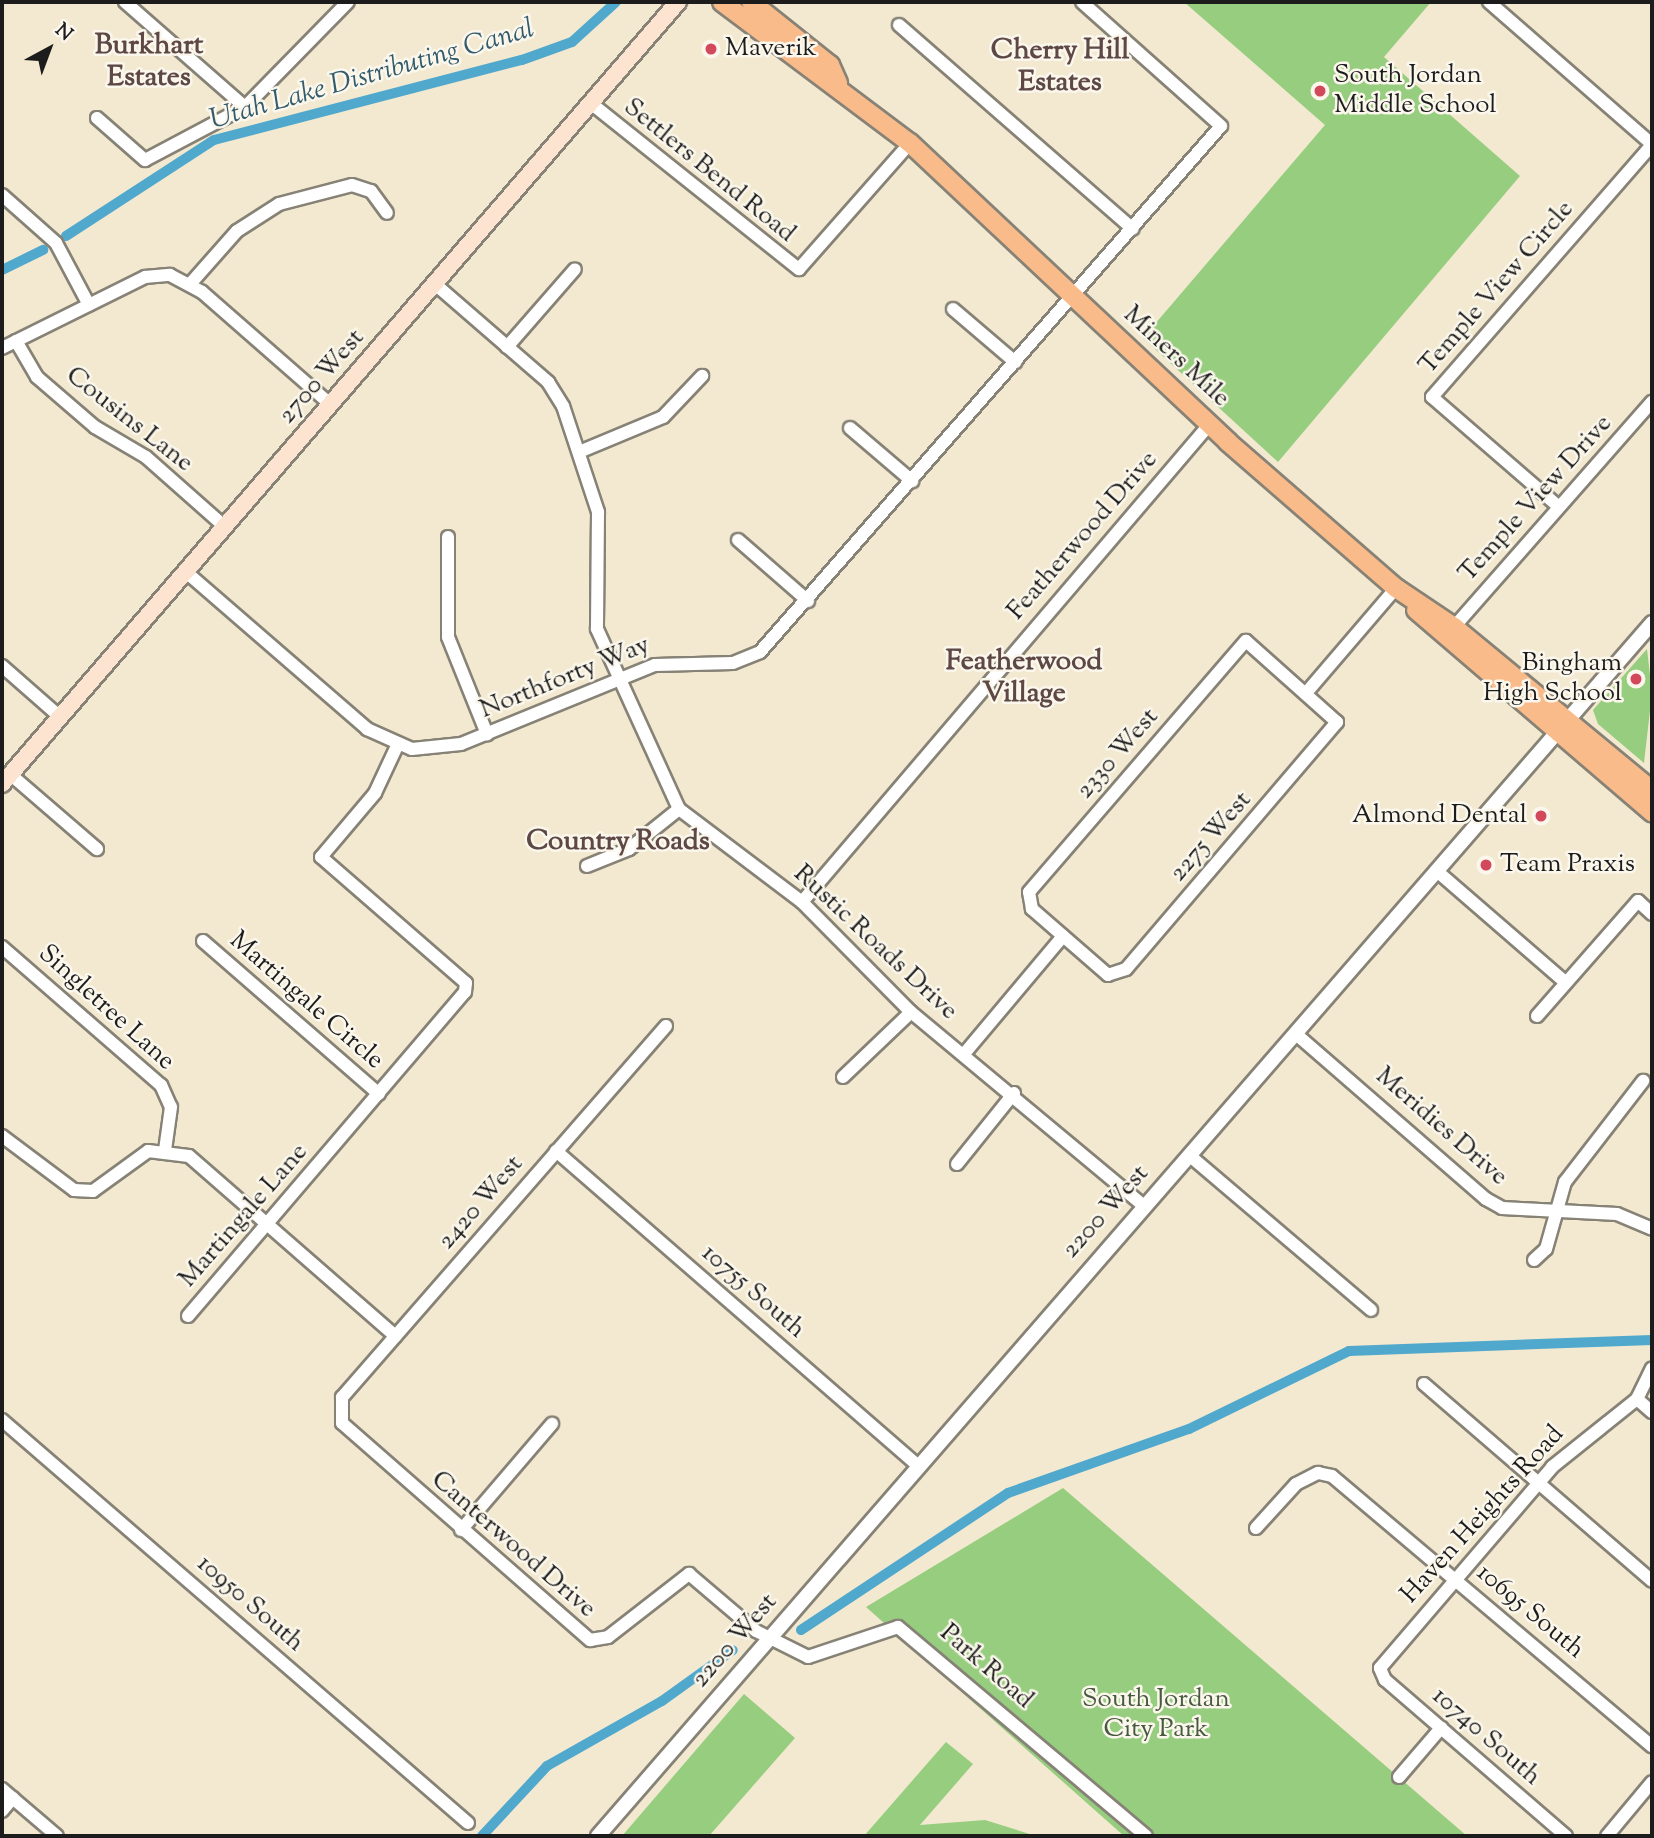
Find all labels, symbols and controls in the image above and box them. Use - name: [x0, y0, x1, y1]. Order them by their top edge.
- water label: Utah Lake Distributing Canal: [206, 13, 538, 137]
- north arrow: [14, 14, 84, 84]
- text: N: [49, 18, 78, 48]
- district label: Burkhart Estates: [95, 29, 203, 95]
- place label: Maverik: [725, 33, 817, 65]
- district label: Cherry Hill Estates: [991, 34, 1129, 100]
- marker: Maverik: [703, 41, 719, 57]
- place label: South Jordan Middle School: [1334, 60, 1497, 122]
- marker: South Jordan Middle School: [1312, 83, 1328, 99]
- street label: Settlers Bend Road: [617, 92, 801, 250]
- street label: Temple View Circle: [1413, 195, 1581, 381]
- street label: Miners Mile: [1116, 300, 1236, 414]
- street label: 2700 West: [272, 323, 372, 431]
- street label: Cousins Lane: [59, 361, 199, 479]
- street label: Temple View Drive: [1453, 409, 1619, 589]
- street label: Featherwood Drive: [1001, 445, 1165, 627]
- street label: Northforty Way: [476, 630, 654, 726]
- district label: Featherwood Village: [946, 645, 1102, 711]
- place label: Bingham High School: [1483, 648, 1622, 710]
- marker: Bingham High School: [1628, 671, 1644, 687]
- street label: 2330 West: [1070, 702, 1166, 806]
- street label: 2275 West: [1163, 785, 1259, 889]
- place label: Almond Dental: [1352, 800, 1527, 832]
- marker: Almond Dental: [1533, 808, 1549, 824]
- district label: Country Roads: [526, 825, 710, 859]
- place label: Team Praxis: [1500, 849, 1635, 881]
- marker: Team Praxis: [1478, 857, 1494, 873]
- street label: Rustic Roads Drive: [786, 859, 964, 1027]
- street label: Martingale Circle: [222, 925, 390, 1077]
- street label: Singletree Lane: [31, 939, 181, 1077]
- street label: Meridies Drive: [1369, 1061, 1513, 1193]
- street label: Martingale Lane: [173, 1138, 315, 1294]
- street label: 2420 West: [432, 1150, 530, 1256]
- street label: 2200 West: [1056, 1159, 1156, 1265]
- street label: 10755 South: [695, 1238, 811, 1346]
- street label: Haven Heights Road: [1395, 1420, 1571, 1610]
- street label: Canterwood Drive: [424, 1465, 602, 1625]
- street label: 10950 South: [190, 1549, 310, 1659]
- street label: 10695 South: [1470, 1558, 1590, 1666]
- street label: 2200 West: [686, 1587, 784, 1695]
- street label: Park Road: [933, 1618, 1039, 1716]
- street label: 10740 South: [1425, 1681, 1547, 1793]
- park label: South Jordan City Park: [1082, 1684, 1230, 1746]

